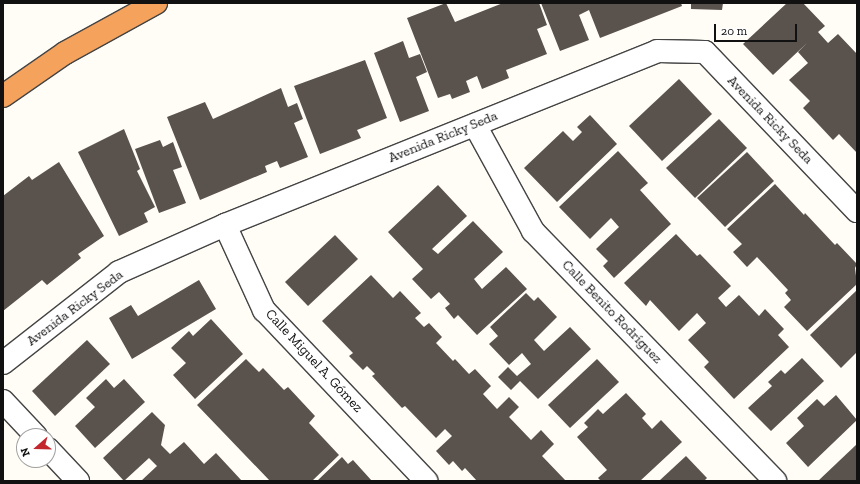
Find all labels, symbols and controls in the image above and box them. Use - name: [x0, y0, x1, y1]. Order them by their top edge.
- scale bar: [716, 16, 799, 42]
- text: 20 m: [721, 24, 747, 38]
- street label: Avenida Ricky Seda: [723, 72, 817, 168]
- street label: Avenida Ricky Seda: [386, 107, 500, 167]
- street label: Calle Benito Rodríguez: [558, 257, 666, 367]
- street label: Avenida Ricky Seda: [23, 266, 127, 350]
- street label: Calle Miguel A. Gómez: [262, 306, 366, 416]
- north arrow: [16, 428, 56, 468]
- text: N: [18, 446, 33, 458]

